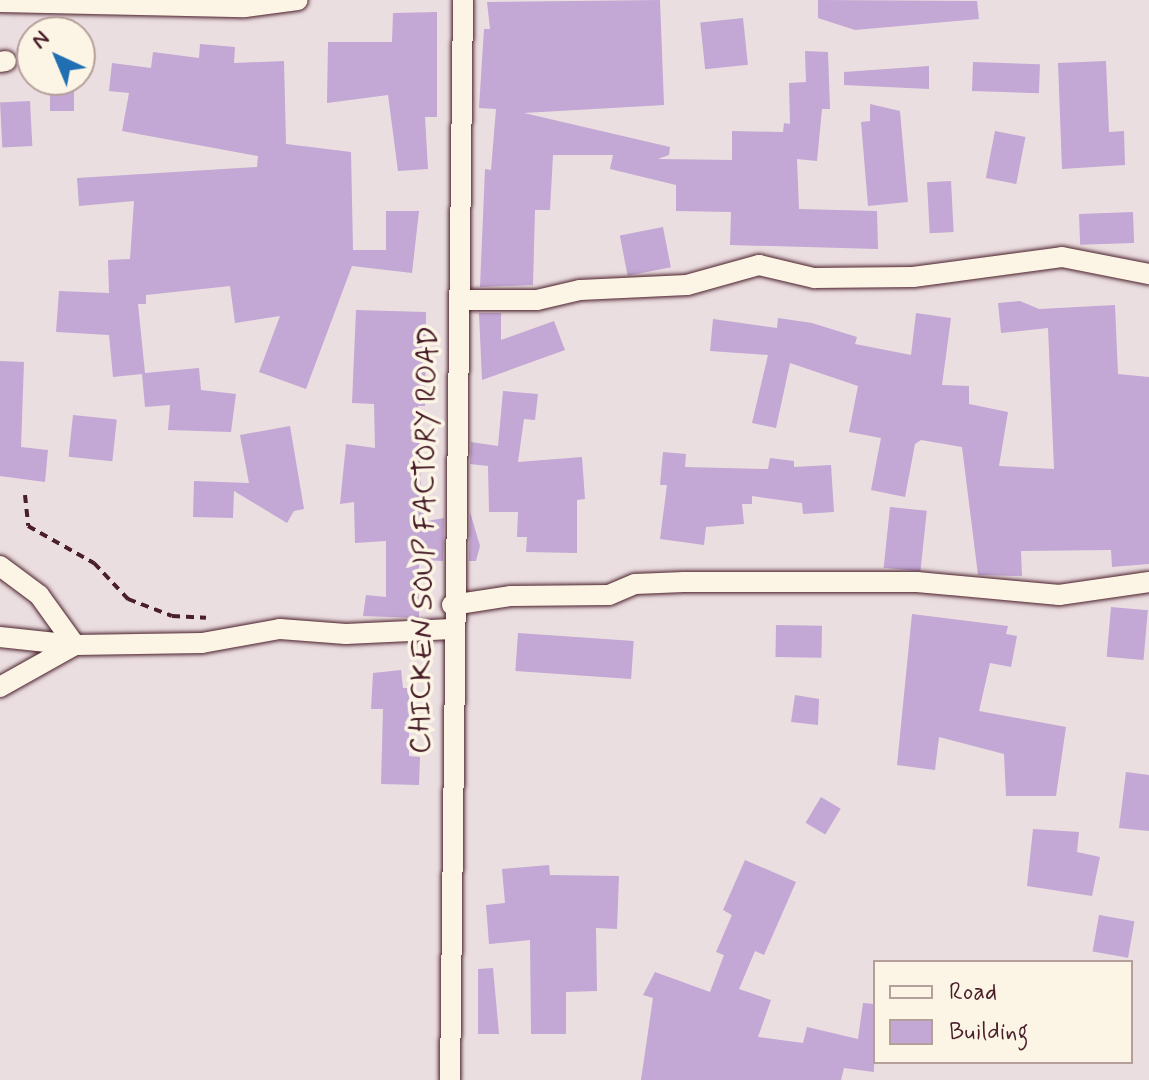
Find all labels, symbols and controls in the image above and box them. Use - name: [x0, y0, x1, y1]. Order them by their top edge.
- north arrow: [16, 16, 96, 96]
- text: N: [26, 25, 56, 55]
- street label: CHICKEN SOUP FACTORY ROAD: [403, 324, 447, 756]
- legend: [873, 960, 1133, 1064]
- text: Road: [949, 977, 997, 1008]
- text: Building: [949, 1017, 1029, 1048]

